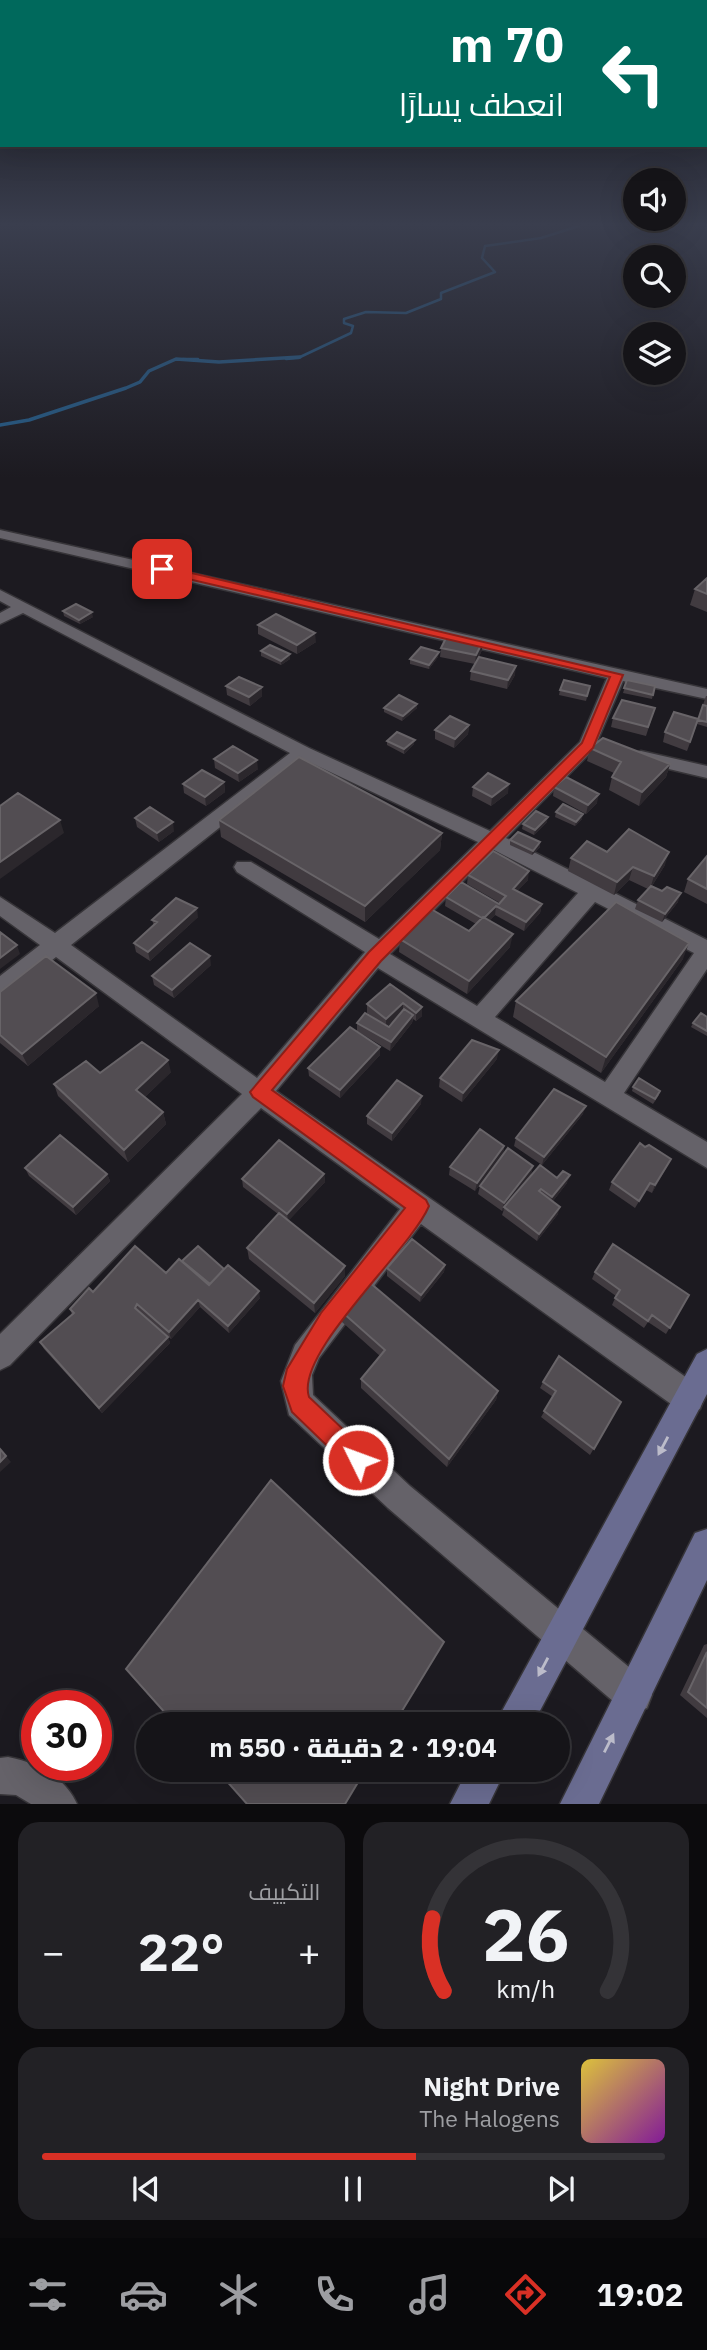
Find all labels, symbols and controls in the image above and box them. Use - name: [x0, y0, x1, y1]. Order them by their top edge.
- text: 70 m: [450, 12, 564, 75]
- icon: left: [588, 28, 679, 119]
- text: انعطف يسارًا: [399, 83, 564, 125]
- map controls: [623, 168, 686, 385]
- button: sound: [623, 168, 686, 231]
- button: search: [623, 245, 686, 308]
- button: layers: [623, 322, 686, 385]
- pin: [132, 539, 192, 599]
- icon: arrive: [143, 550, 181, 588]
- position arrow: [321, 1423, 395, 1497]
- one-way arrow: [657, 1436, 669, 1455]
- one-way arrow: [537, 1657, 549, 1677]
- speed limit sign: 30: [21, 1690, 112, 1781]
- text: 19:04 · 2 دقيقة · 550 m: [209, 1730, 497, 1764]
- one-way arrow: [604, 1733, 615, 1753]
- text: التكييف: [248, 1876, 321, 1906]
- text: 26: [482, 1887, 569, 1982]
- text: 22°: [138, 1918, 225, 1985]
- text: −: [42, 1927, 65, 1976]
- text: +: [298, 1927, 321, 1976]
- text: km/h: [496, 1972, 555, 2005]
- text: Night Drive: [423, 2069, 560, 2103]
- text: The Halogens: [419, 2103, 560, 2133]
- icon: previous: [127, 2170, 165, 2208]
- icon: pause: [334, 2170, 372, 2208]
- icon: next: [542, 2170, 580, 2208]
- icon: filters: [23, 2270, 72, 2319]
- icon: car: [119, 2270, 168, 2319]
- icon: climate: [214, 2270, 263, 2319]
- icon: phone: [310, 2270, 359, 2319]
- icon: music: [405, 2270, 454, 2319]
- icon: directions: [501, 2270, 550, 2319]
- text: 19:02: [596, 2273, 684, 2315]

